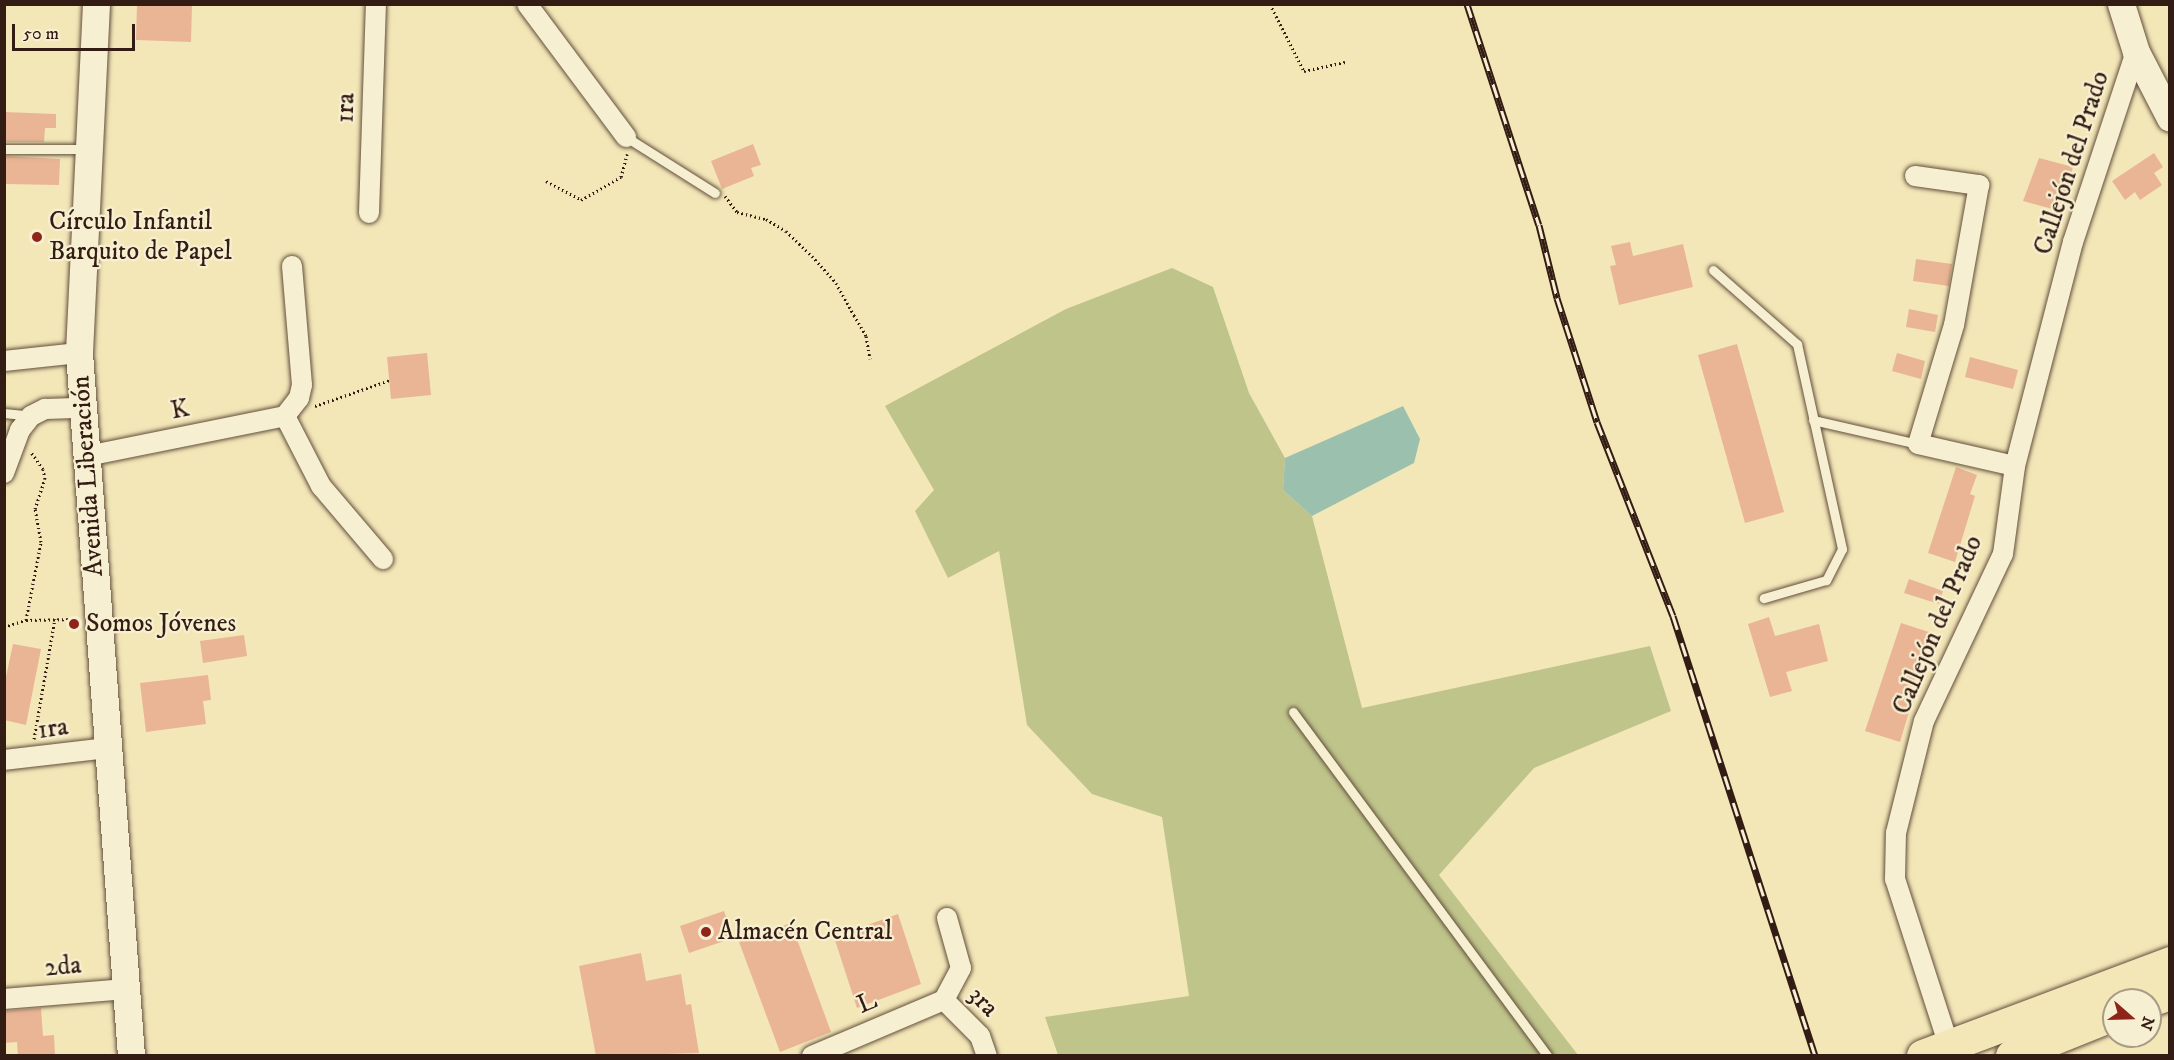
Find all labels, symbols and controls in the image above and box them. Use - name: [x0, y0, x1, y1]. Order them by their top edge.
- scale bar: [15, 12, 138, 50]
- text: 50 m: [23, 23, 59, 45]
- street label: Callejón del Prado: [2028, 67, 2116, 259]
- street label: 1ra: [330, 92, 362, 124]
- place label: Círculo Infantil Barquito de Papel: [49, 206, 232, 268]
- marker: Círculo Infantil Barquito de Papel: [30, 230, 44, 244]
- street label: Avenida Liberación: [65, 375, 111, 577]
- street label: K: [168, 393, 192, 427]
- street label: Callejón del Prado: [1886, 531, 1990, 719]
- place label: Somos Jóvenes: [86, 608, 236, 640]
- marker: Somos Jóvenes: [67, 617, 81, 631]
- street label: 1ra: [36, 711, 70, 747]
- place label: Almacén Central: [718, 916, 892, 948]
- marker: Almacén Central: [699, 925, 713, 939]
- street label: 2da: [43, 950, 83, 984]
- street label: 3ra: [961, 980, 1005, 1024]
- street label: L: [852, 985, 882, 1021]
- north arrow: [2102, 988, 2162, 1048]
- text: N: [2135, 1014, 2159, 1033]

